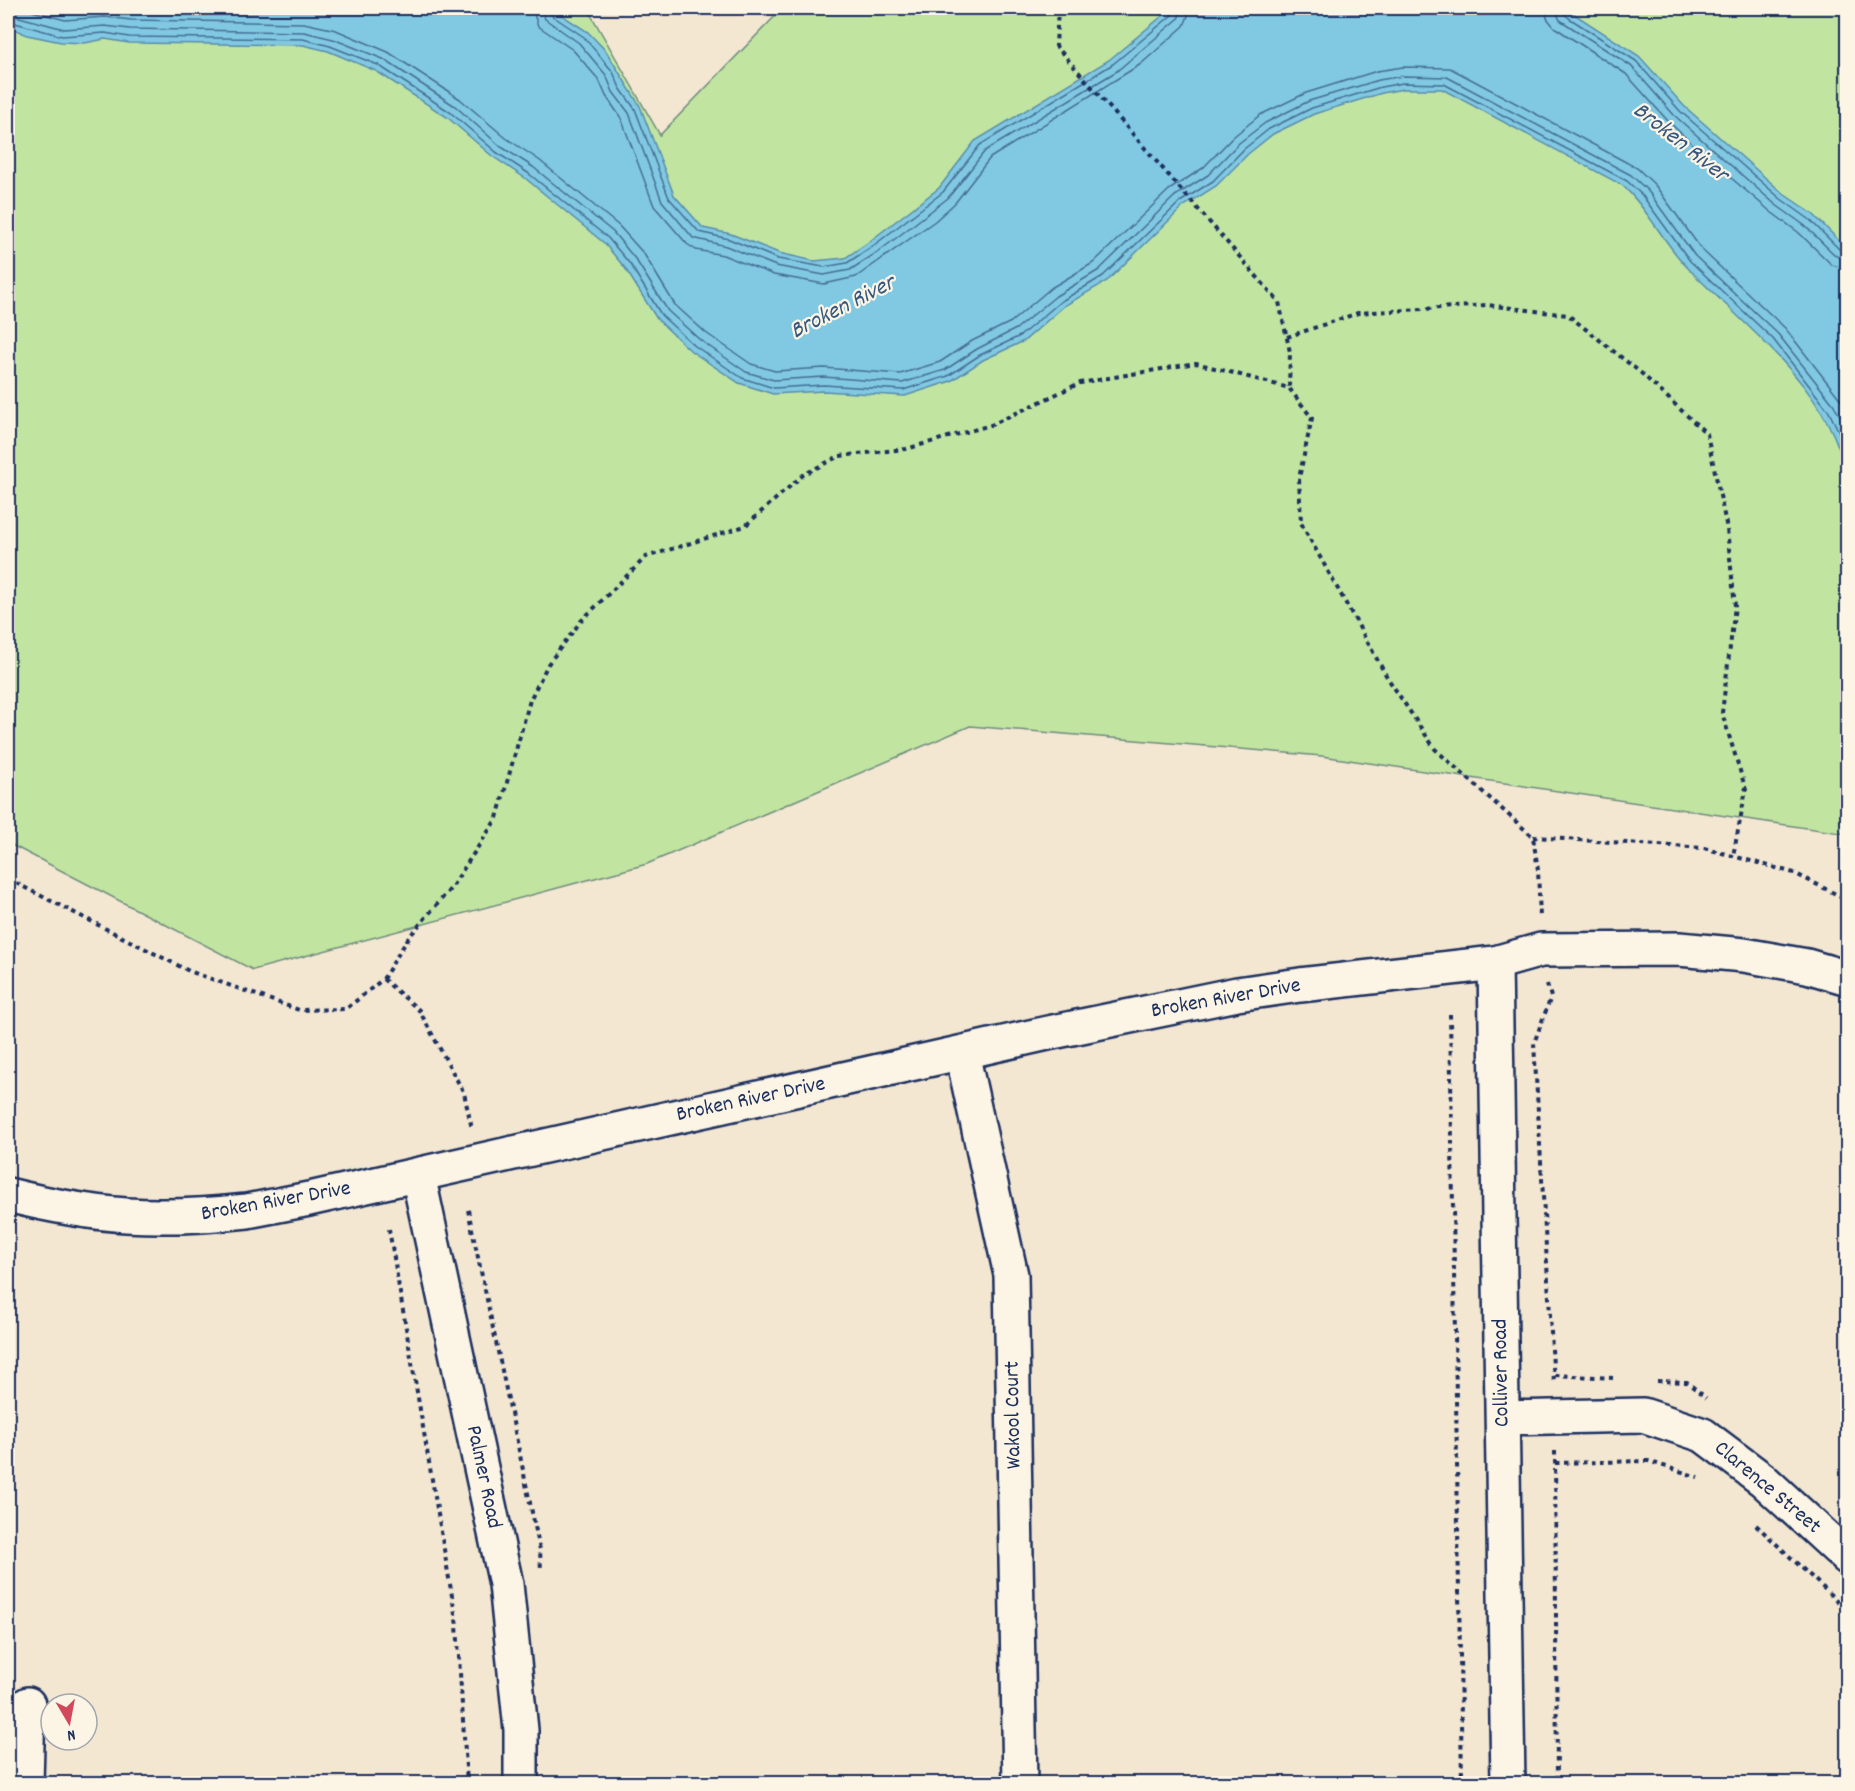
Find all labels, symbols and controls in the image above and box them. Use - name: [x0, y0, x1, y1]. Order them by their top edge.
- water label: Broken River: [1625, 95, 1738, 193]
- water label: Broken River: [785, 266, 904, 349]
- street label: Broken River Drive: [1149, 971, 1303, 1027]
- street label: Broken River Drive: [674, 1069, 828, 1131]
- street label: Broken River Drive: [199, 1174, 353, 1230]
- street label: Colliver Road: [1486, 1319, 1518, 1427]
- street label: Wakool Court: [998, 1361, 1030, 1469]
- street label: Palmer Road: [457, 1423, 509, 1531]
- street label: Clarence Street: [1707, 1434, 1827, 1542]
- north arrow: [39, 1692, 99, 1752]
- text: N: [65, 1722, 77, 1746]

